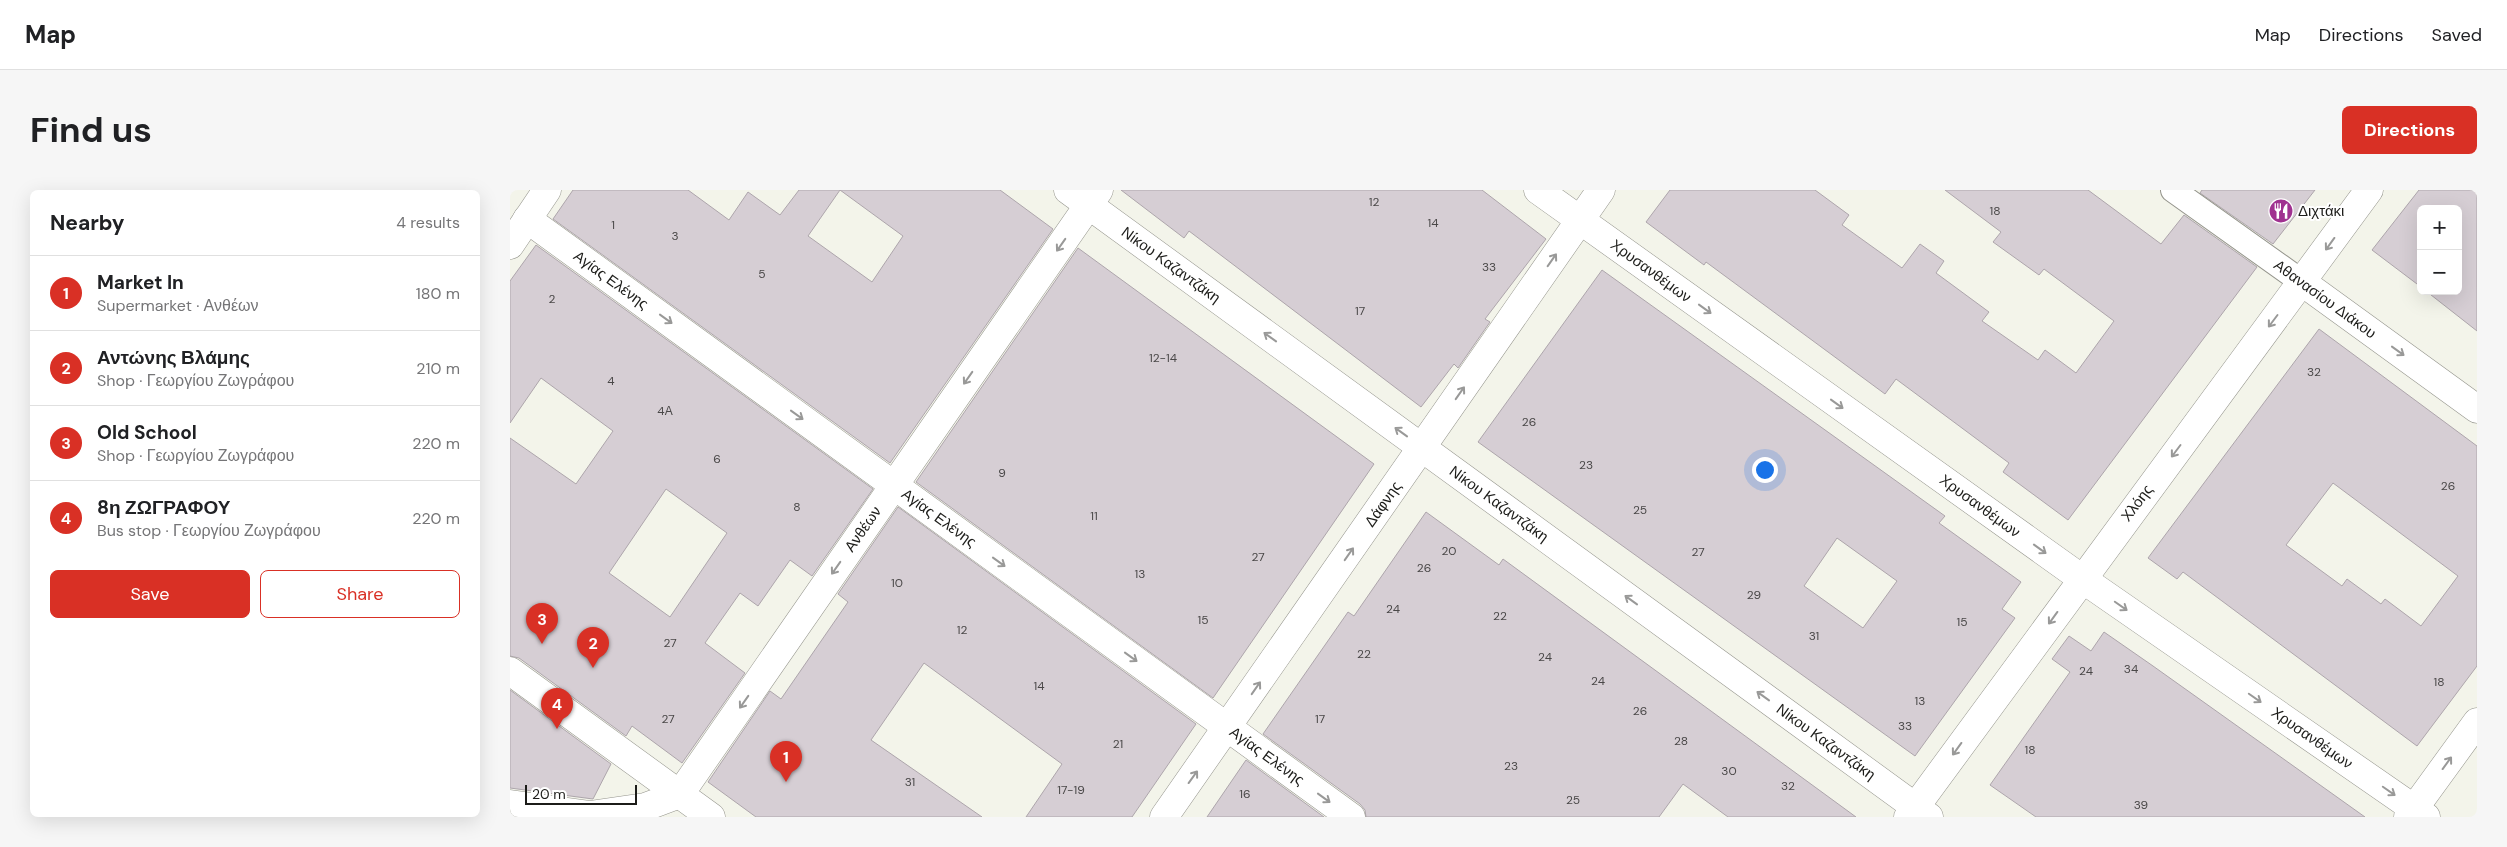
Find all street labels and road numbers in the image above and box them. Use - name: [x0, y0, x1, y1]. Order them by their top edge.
- street label: Νίκου Καζαντζάκη: [1117, 222, 1225, 308]
- street label: Χρυσανθέμων: [1607, 235, 1695, 307]
- street label: Αγίας Ελένης: [570, 246, 652, 314]
- street label: Αθανασίου Διάκου: [2270, 255, 2380, 343]
- street label: Νίκου Καζαντζάκη: [1445, 461, 1553, 547]
- street label: Χρυσανθέμων: [1936, 470, 2024, 542]
- street label: Δάφνης: [1360, 477, 1406, 531]
- street label: Χλόης: [2117, 481, 2157, 525]
- street label: Αγίας Ελένης: [898, 484, 980, 552]
- street label: Ανθέων: [840, 502, 886, 556]
- street label: Νίκου Καζαντζάκη: [1772, 699, 1880, 785]
- street label: Χρυσανθέμων: [2267, 703, 2357, 773]
- street label: Αγίας Ελένης: [1226, 722, 1308, 790]

